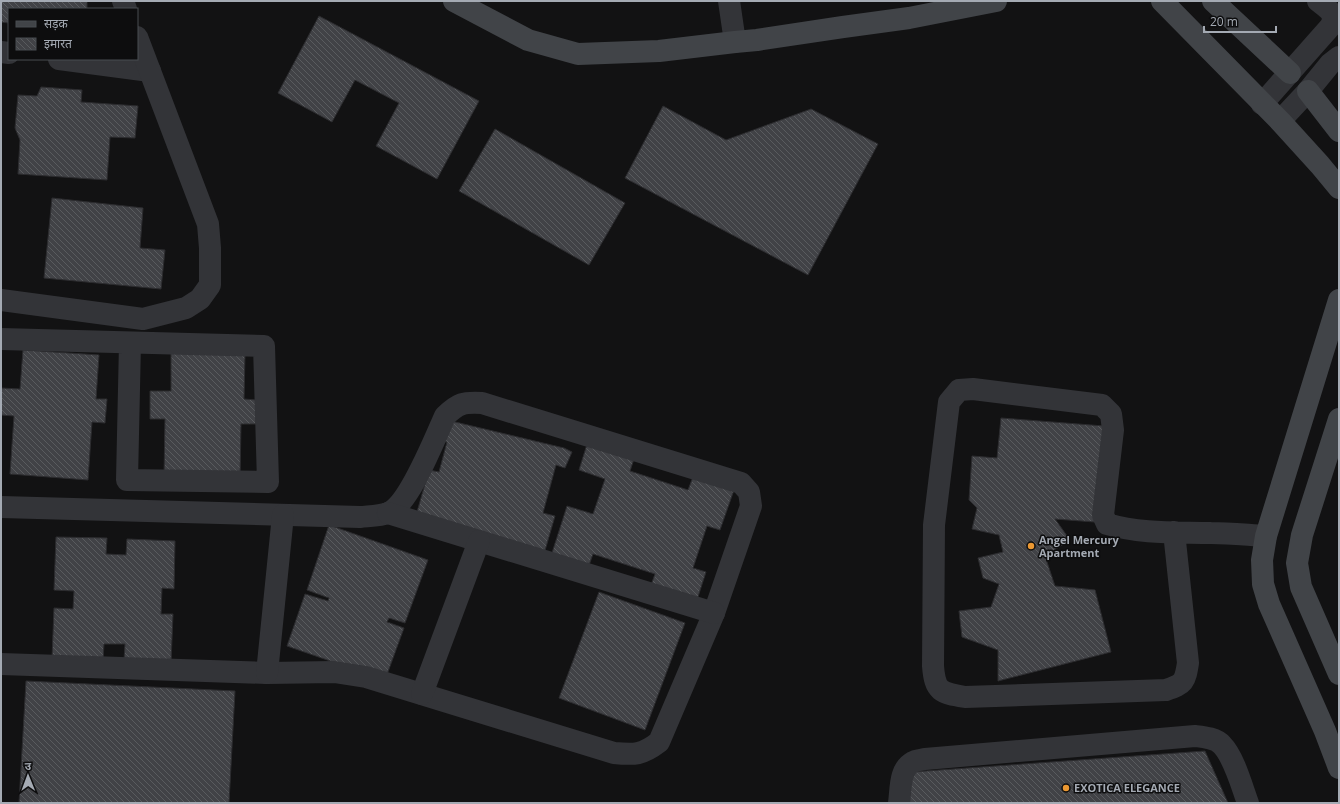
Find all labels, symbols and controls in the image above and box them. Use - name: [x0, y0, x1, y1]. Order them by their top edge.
- legend: [8, 8, 138, 60]
- scale bar: [1204, 8, 1276, 34]
- text: 20 m: [1210, 13, 1238, 30]
- text: सड़क: [44, 15, 69, 32]
- text: इमारत: [44, 35, 73, 52]
- place label: Angel Mercury Apartment: [1039, 532, 1119, 560]
- marker: Angel Mercury Apartment: [1026, 541, 1036, 551]
- north arrow: [8, 756, 48, 796]
- text: उ: [24, 758, 32, 773]
- place label: EXOTICA ELEGANCE: [1074, 780, 1180, 795]
- marker: EXOTICA ELEGANCE: [1061, 783, 1071, 793]

